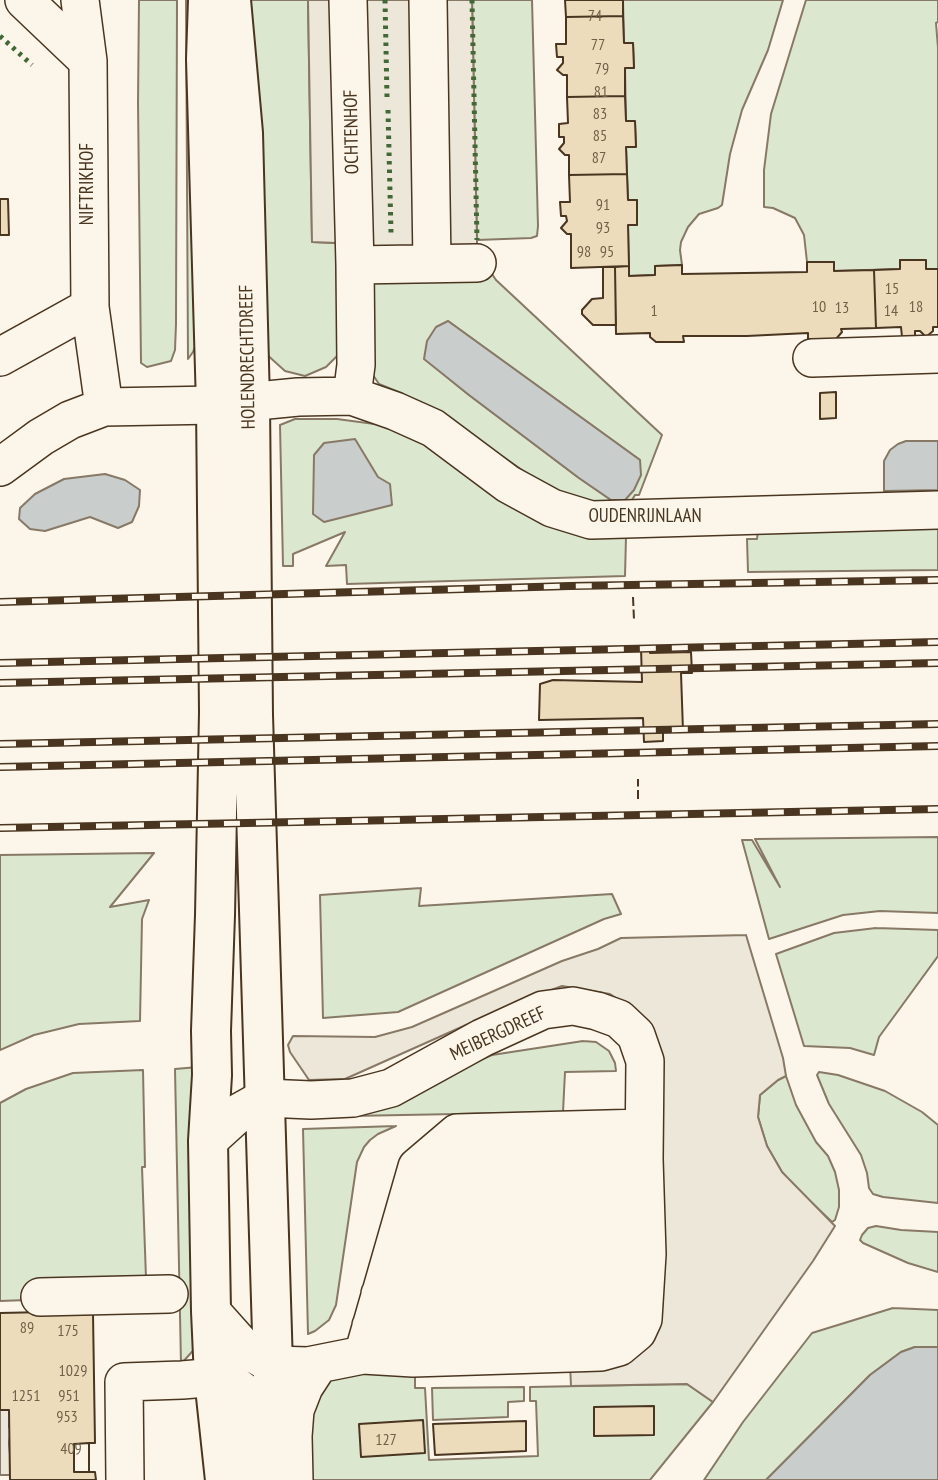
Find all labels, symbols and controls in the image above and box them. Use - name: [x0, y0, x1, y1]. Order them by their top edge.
- house number: 74: [588, 6, 602, 26]
- house number: 77: [591, 35, 605, 55]
- house number: 79: [595, 59, 609, 79]
- house number: 81: [594, 82, 608, 102]
- street label: OCHTENHOF: [340, 89, 364, 175]
- house number: 83: [593, 104, 607, 124]
- house number: 85: [593, 126, 607, 146]
- street label: NIFTRIKHOF: [77, 143, 99, 225]
- house number: 87: [592, 148, 606, 168]
- house number: 91: [596, 195, 610, 215]
- house number: 93: [596, 218, 610, 238]
- house number: 98: [577, 242, 591, 262]
- house number: 95: [600, 242, 614, 262]
- house number: 15: [885, 279, 899, 299]
- street label: HOLENDRECHTDREEF: [235, 284, 261, 430]
- house number: 10: [812, 297, 826, 317]
- house number: 18: [909, 297, 923, 317]
- house number: 13: [835, 298, 849, 318]
- house number: 1: [650, 301, 658, 321]
- house number: 14: [884, 301, 898, 321]
- street label: OUDENRIJNLAAN: [588, 506, 702, 528]
- street label: MEIBERGDREEF: [447, 1002, 549, 1066]
- house number: 89: [20, 1318, 34, 1338]
- house number: 175: [57, 1321, 79, 1341]
- house number: 1029: [59, 1361, 87, 1381]
- house number: 1251: [12, 1386, 40, 1406]
- house number: 951: [58, 1386, 80, 1406]
- house number: 953: [56, 1407, 78, 1427]
- house number: 127: [375, 1430, 397, 1450]
- house number: 409: [60, 1439, 82, 1459]

